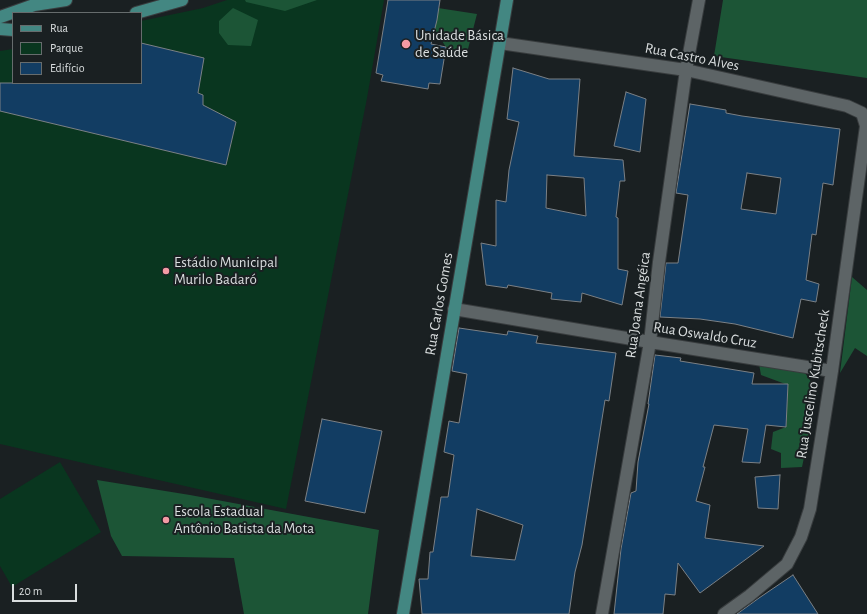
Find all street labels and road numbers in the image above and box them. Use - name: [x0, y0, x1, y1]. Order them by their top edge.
- street label: Rua Castro Alves: [643, 39, 741, 75]
- street label: Rua Carlos Gomes: [421, 251, 457, 357]
- street label: Rua Joana Angéica: [622, 251, 654, 359]
- street label: Rua Juscelino Kubitscheck: [792, 308, 834, 460]
- street label: Rua Oswaldo Cruz: [652, 318, 758, 352]

